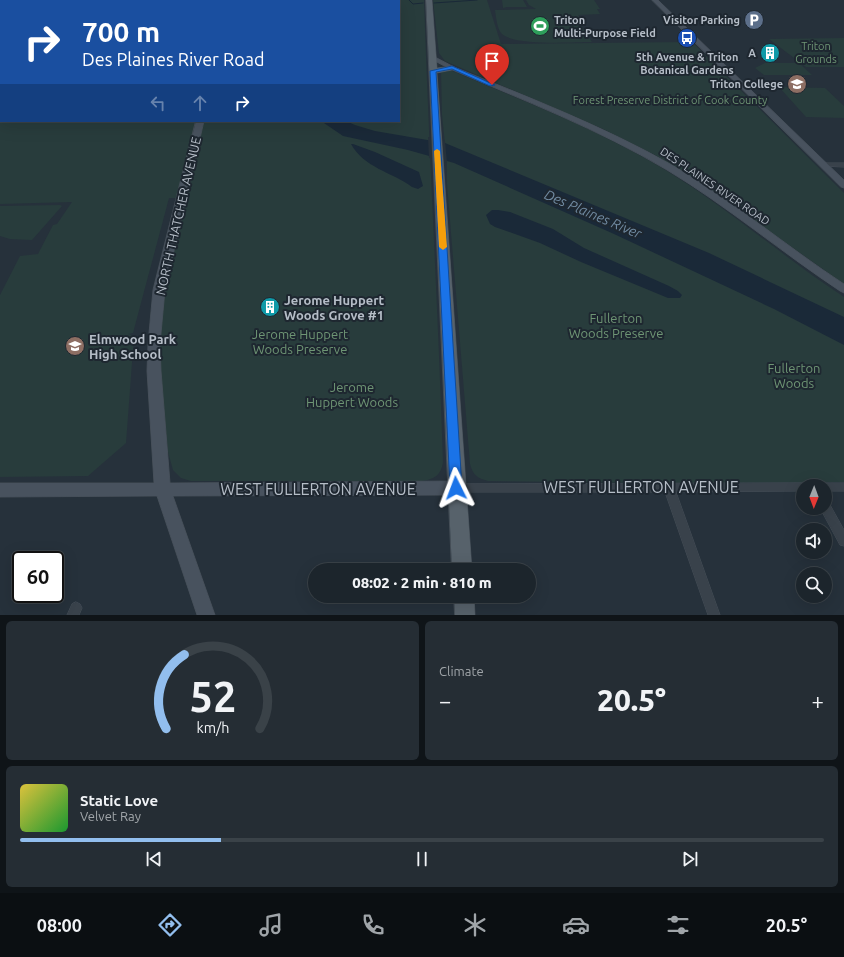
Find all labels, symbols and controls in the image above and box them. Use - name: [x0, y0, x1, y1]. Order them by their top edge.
- parking icon: Visitor Parking: [743, 9, 765, 31]
- place label: Triton Multi-Purpose Field: [554, 14, 656, 39]
- place label: Visitor Parking: [663, 14, 740, 26]
- sports icon: Triton Multi-Purpose Field: [529, 15, 551, 37]
- icon: right: [16, 16, 68, 68]
- text: 700 m: [82, 16, 160, 47]
- bus stop icon: 5th Avenue & Triton Botanical Gardens: [676, 27, 698, 49]
- park label: Triton Grounds: [795, 40, 837, 65]
- building icon: A: [759, 42, 781, 64]
- pin: [475, 44, 509, 85]
- place label: A: [748, 47, 756, 59]
- text: Des Plaines River Road: [82, 49, 265, 69]
- icon: arrive: [481, 50, 503, 72]
- place label: 5th Avenue & Triton Botanical Gardens: [636, 51, 738, 76]
- school or university icon: Triton College: [786, 73, 808, 95]
- place label: Triton College: [710, 78, 783, 90]
- icon: left: [147, 92, 169, 114]
- icon: ahead: [189, 92, 211, 114]
- icon: right: [231, 92, 253, 114]
- park label: Forest Preserve District of Cook County: [573, 94, 768, 106]
- street label: NORTH THATCHER AVENUE: [153, 136, 203, 296]
- street label: DES PLAINES RIVER ROAD: [658, 145, 772, 227]
- water label: Des Plaines River: [542, 186, 645, 242]
- place label: Jerome Huppert Woods Grove #1: [284, 293, 385, 322]
- building icon: Jerome Huppert Woods Grove #1: [259, 296, 281, 318]
- park label: Fullerton Woods Preserve: [569, 311, 663, 340]
- park label: Jerome Huppert Woods Preserve: [252, 327, 348, 356]
- place label: Elmwood Park High School: [89, 332, 177, 361]
- school or university icon: Elmwood Park High School: [64, 335, 86, 357]
- park label: Fullerton Woods: [767, 361, 821, 390]
- park label: Jerome Huppert Woods: [306, 380, 398, 409]
- position arrow: [435, 467, 477, 509]
- street label: WEST FULLERTON AVENUE: [543, 478, 739, 496]
- north arrow: [796, 479, 832, 515]
- map controls: [796, 479, 832, 603]
- street label: WEST FULLERTON AVENUE: [220, 480, 416, 498]
- button: sound: [796, 523, 832, 559]
- speed limit sign: 60: [12, 551, 64, 603]
- button: search: [796, 567, 832, 603]
- text: 08:02 · 2 min · 810 m: [352, 574, 492, 591]
- text: Climate: [439, 664, 484, 678]
- text: 52: [189, 672, 236, 719]
- text: 20.5°: [597, 683, 666, 717]
- text: −: [439, 688, 451, 713]
- text: +: [812, 688, 824, 713]
- text: km/h: [196, 719, 229, 735]
- text: Static Love: [80, 792, 158, 809]
- text: Velvet Ray: [80, 809, 141, 823]
- icon: previous: [143, 848, 165, 870]
- icon: pause: [411, 848, 433, 870]
- icon: next: [679, 848, 701, 870]
- icon: directions: [156, 911, 184, 939]
- icon: music: [257, 911, 285, 939]
- icon: phone: [359, 911, 387, 939]
- icon: climate: [461, 911, 489, 939]
- icon: car: [562, 911, 590, 939]
- icon: filters: [664, 911, 692, 939]
- text: 08:00: [37, 915, 82, 935]
- text: 20.5°: [766, 915, 807, 935]

